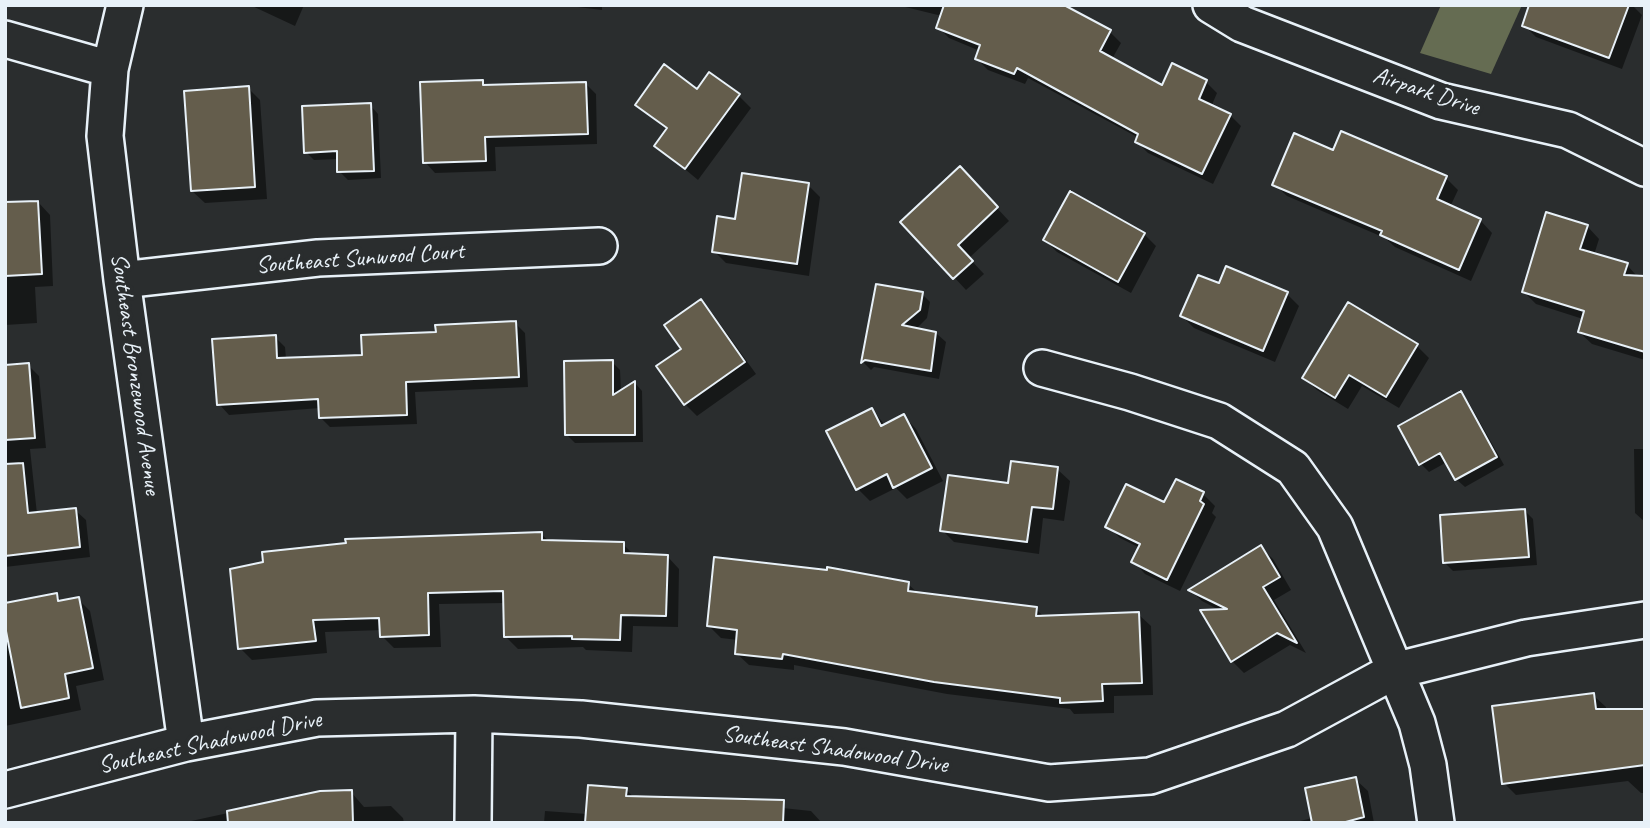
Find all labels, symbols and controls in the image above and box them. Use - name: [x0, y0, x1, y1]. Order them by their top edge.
- street label: Airpark Drive: [1369, 61, 1483, 123]
- street label: Southeast Sunwood Court: [255, 237, 465, 281]
- street label: Southeast Bronzewood Avenue: [104, 252, 166, 496]
- street label: Southeast Shadowood Drive: [96, 705, 324, 781]
- street label: Southeast Shadowood Drive: [720, 720, 950, 780]

